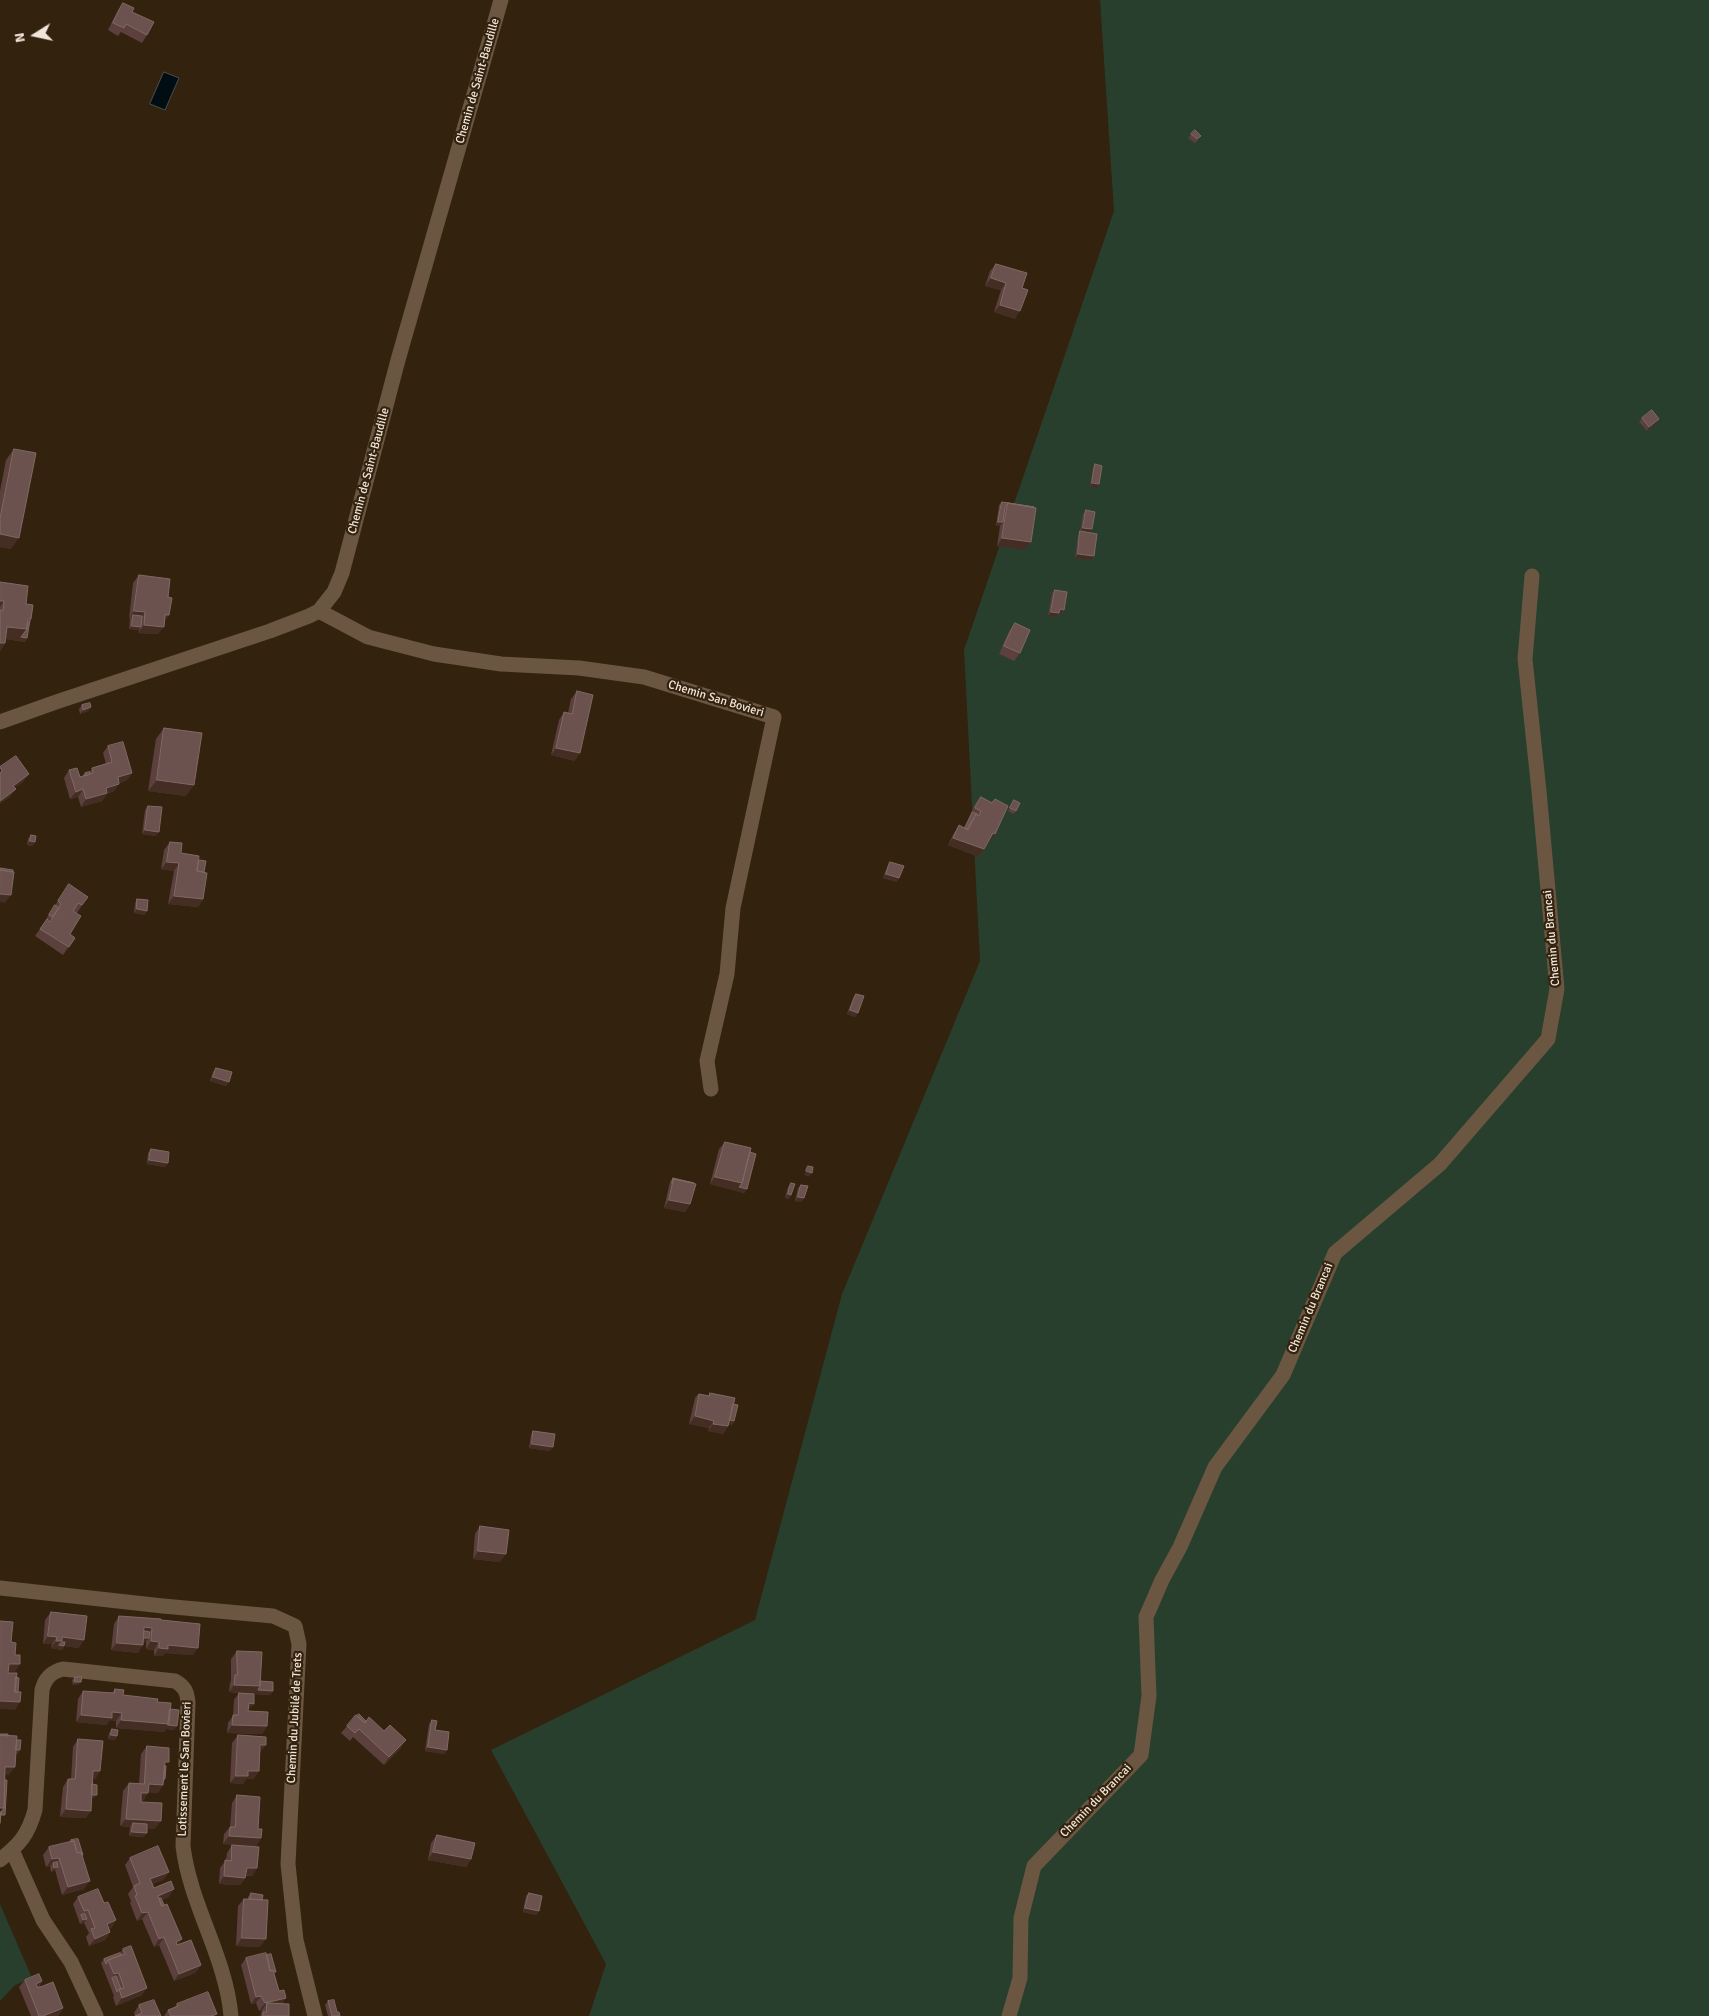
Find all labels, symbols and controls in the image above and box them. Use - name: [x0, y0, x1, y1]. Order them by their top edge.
- north arrow: [10, 10, 60, 60]
- street label: Chemin de Saint-Baudille: [453, 17, 503, 145]
- text: N: [11, 31, 29, 44]
- street label: Chemin de Saint-Baudille: [345, 406, 393, 536]
- street label: Chemin San Bovieri: [666, 678, 766, 720]
- street label: Chemin du Brancai: [1541, 889, 1563, 987]
- street label: Chemin du Brancai: [1286, 1261, 1336, 1355]
- street label: Chemin du Jubilé de Trets: [284, 1652, 306, 1784]
- street label: Lotissement le San Bovieri: [175, 1701, 195, 1837]
- street label: Chemin du Brancai: [1057, 1761, 1135, 1841]

